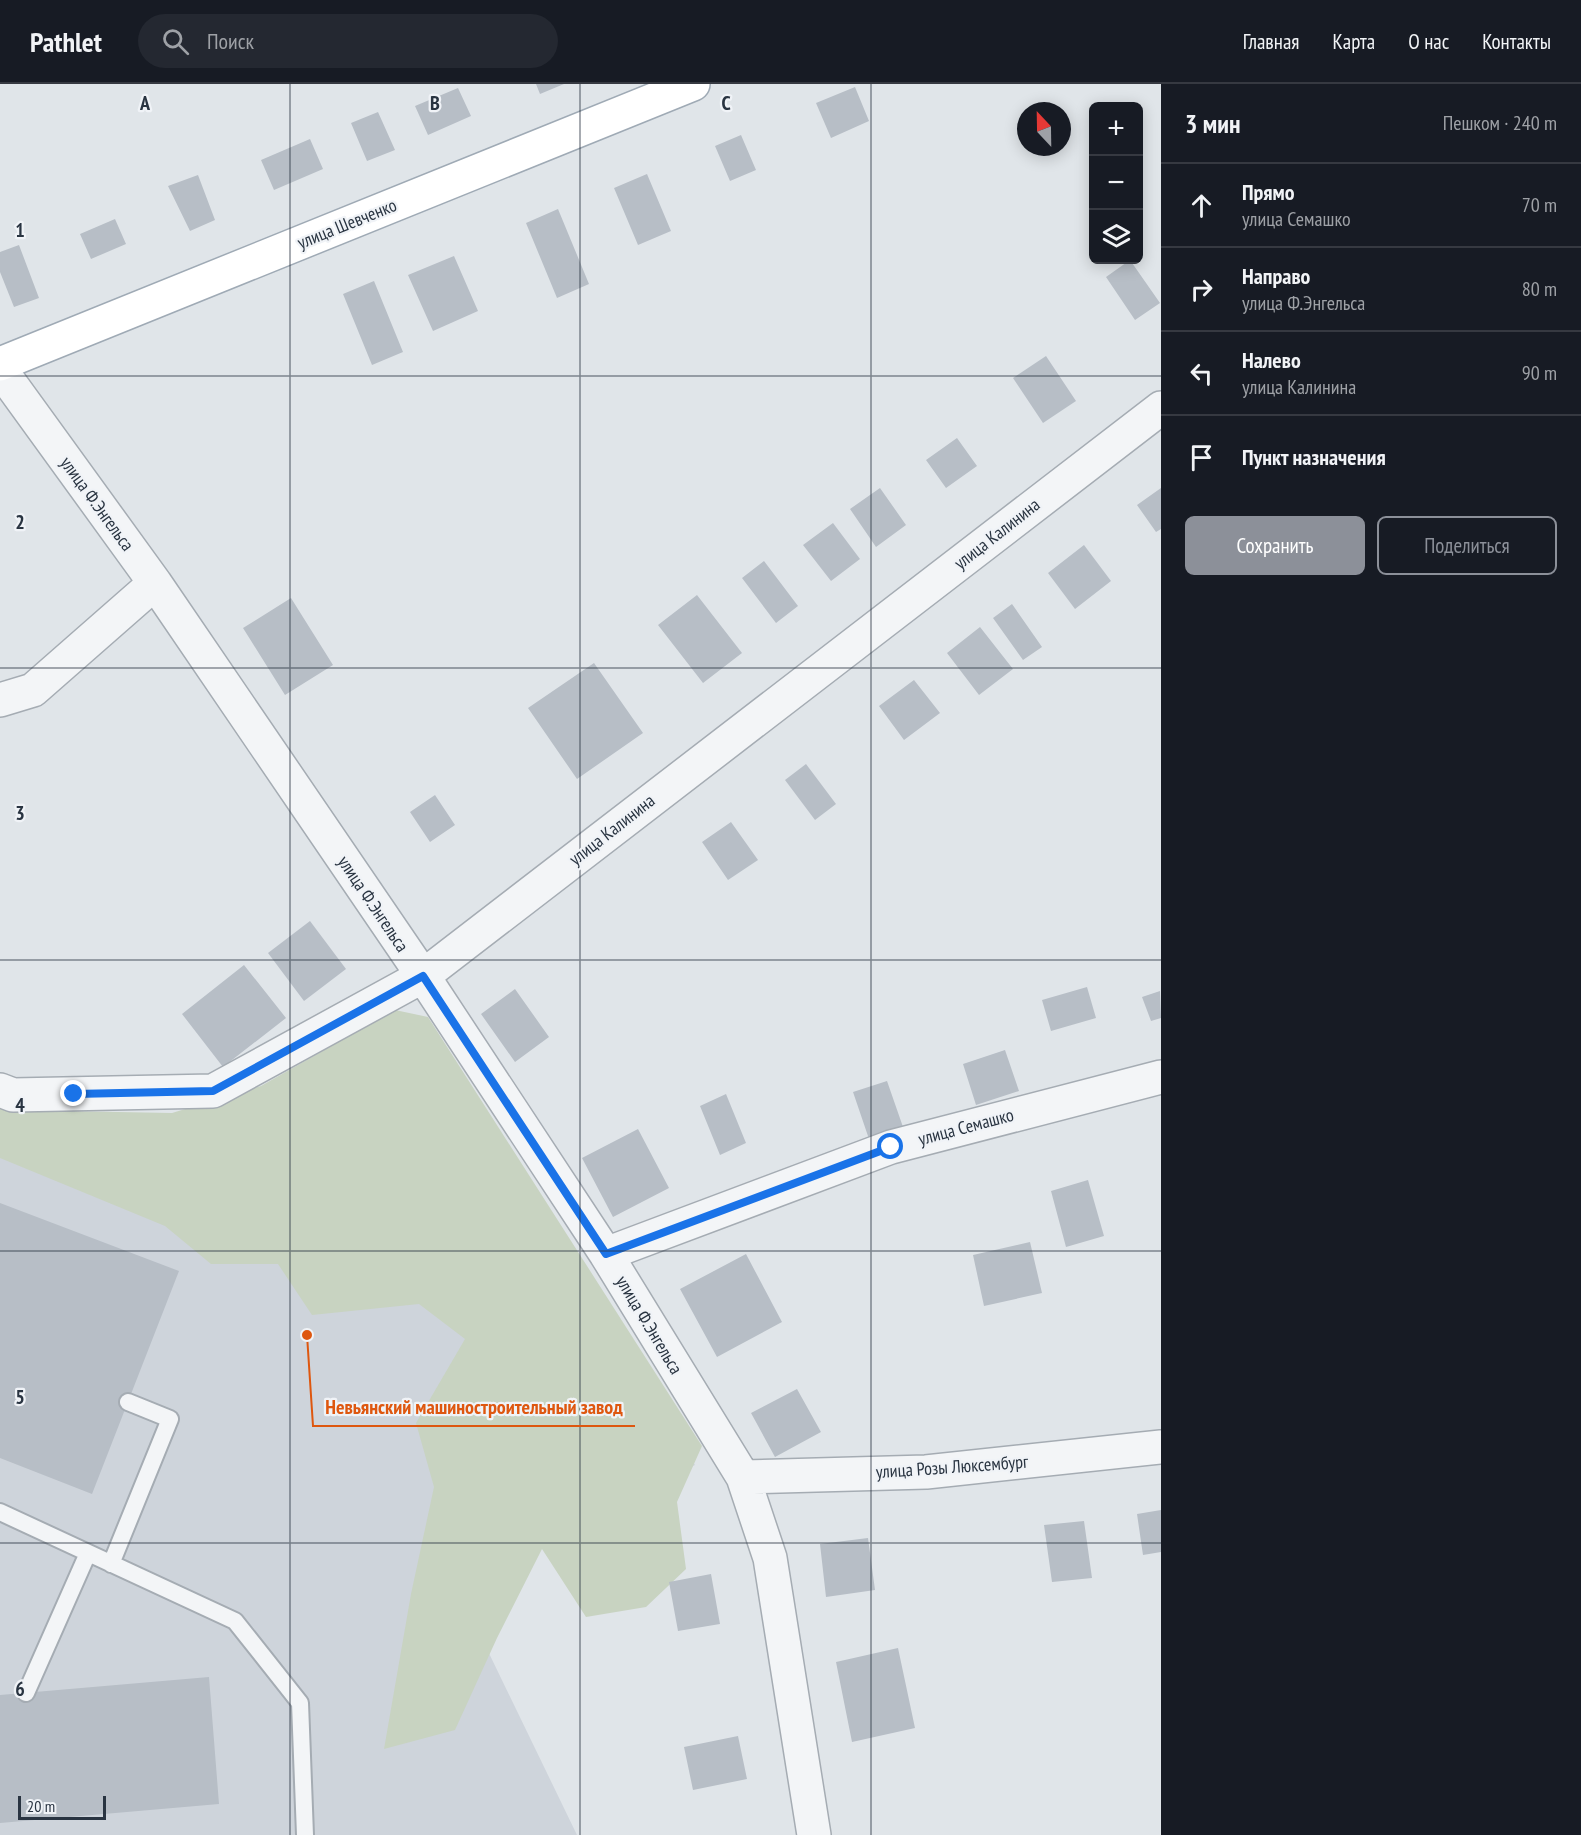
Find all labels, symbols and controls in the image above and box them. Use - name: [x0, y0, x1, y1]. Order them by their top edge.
- search box: [138, 14, 558, 68]
- text: Pathlet: [30, 23, 102, 60]
- icon: search: [159, 25, 192, 58]
- text: Поиск: [207, 27, 254, 55]
- text: Главная: [1243, 28, 1299, 55]
- text: Карта: [1332, 28, 1375, 55]
- text: О нас: [1408, 28, 1449, 55]
- text: Контакты: [1482, 28, 1551, 55]
- text: A: [139, 90, 151, 116]
- text: B: [430, 90, 440, 116]
- text: C: [721, 90, 731, 116]
- north arrow: [1017, 102, 1071, 156]
- map controls: [1089, 102, 1143, 264]
- button: +: [1089, 102, 1143, 156]
- text: 3 мин: [1185, 107, 1240, 140]
- text: Пешком · 240 m: [1443, 110, 1557, 136]
- button: −: [1089, 156, 1143, 210]
- text: Прямо: [1242, 178, 1295, 206]
- icon: ahead: [1185, 189, 1218, 222]
- text: 70 m: [1522, 192, 1557, 218]
- street label: улица Шевченко: [294, 193, 400, 254]
- text: улица Семашко: [1242, 206, 1351, 232]
- button: layers: [1089, 210, 1143, 264]
- text: 1: [15, 217, 25, 243]
- text: Направо: [1242, 262, 1310, 290]
- icon: right: [1185, 273, 1218, 306]
- text: 80 m: [1522, 276, 1557, 302]
- text: улица Ф.Энгельса: [1242, 290, 1365, 316]
- text: Налево: [1242, 346, 1301, 374]
- icon: left: [1185, 357, 1218, 390]
- text: 90 m: [1522, 360, 1557, 386]
- text: улица Калинина: [1242, 374, 1356, 400]
- icon: arrive: [1185, 441, 1218, 474]
- text: Пункт назначения: [1242, 443, 1386, 471]
- street label: улица Ф.Энгельса: [55, 452, 139, 555]
- street label: улица Калинина: [949, 493, 1044, 574]
- text: 2: [15, 509, 25, 535]
- button: Сохранить: [1185, 516, 1365, 575]
- button: Поделиться: [1377, 516, 1557, 575]
- street label: улица Калинина: [564, 789, 659, 870]
- text: 3: [15, 800, 25, 826]
- street label: улица Ф.Энгельса: [333, 851, 414, 956]
- route end: [60, 1080, 86, 1106]
- text: 4: [15, 1092, 25, 1118]
- street label: улица Семашко: [916, 1103, 1016, 1150]
- route start: [877, 1133, 903, 1159]
- street label: улица Ф.Энгельса: [611, 1271, 688, 1378]
- text: 5: [15, 1384, 25, 1410]
- callout: Невьянский машиностроительный завод: [313, 1388, 635, 1426]
- text: Невьянский машиностроительный завод: [325, 1394, 623, 1420]
- street label: улица Розы Люксембург: [875, 1450, 1030, 1483]
- text: 6: [15, 1676, 25, 1702]
- scale bar: [18, 1793, 106, 1820]
- text: 20 m: [27, 1796, 55, 1816]

